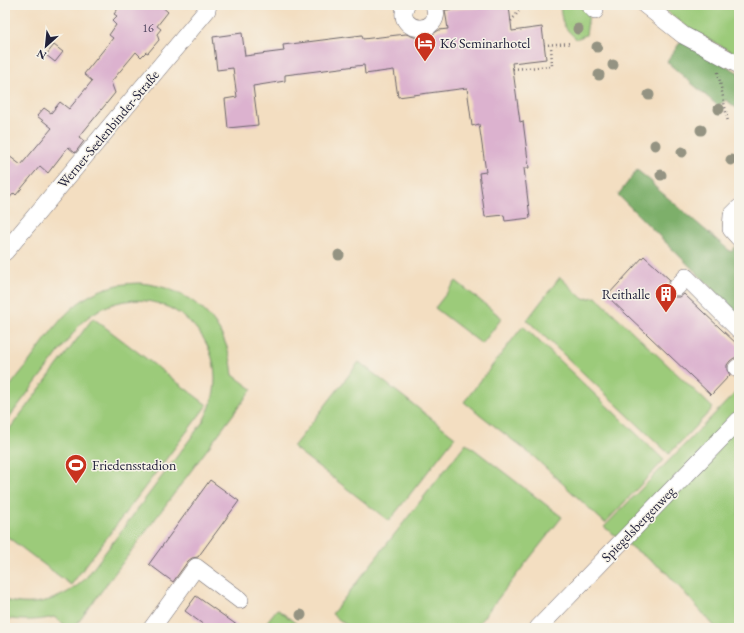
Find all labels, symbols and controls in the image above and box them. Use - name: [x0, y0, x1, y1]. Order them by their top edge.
- house number: 16: [142, 20, 154, 36]
- north arrow: [26, 26, 66, 66]
- hotel icon: K6 Seminarhotel: [412, 30, 438, 63]
- place label: K6 Seminarhotel: [440, 34, 531, 52]
- text: N: [34, 47, 49, 63]
- street label: Werner-Seelenbinder-Straße: [53, 66, 163, 192]
- building icon: Reithalle: [653, 281, 679, 314]
- place label: Reithalle: [602, 285, 651, 303]
- sports icon: Friedensstadion: [63, 452, 89, 485]
- place label: Friedensstadion: [92, 456, 177, 474]
- street label: Spiegelsbergenweg: [597, 482, 679, 566]

